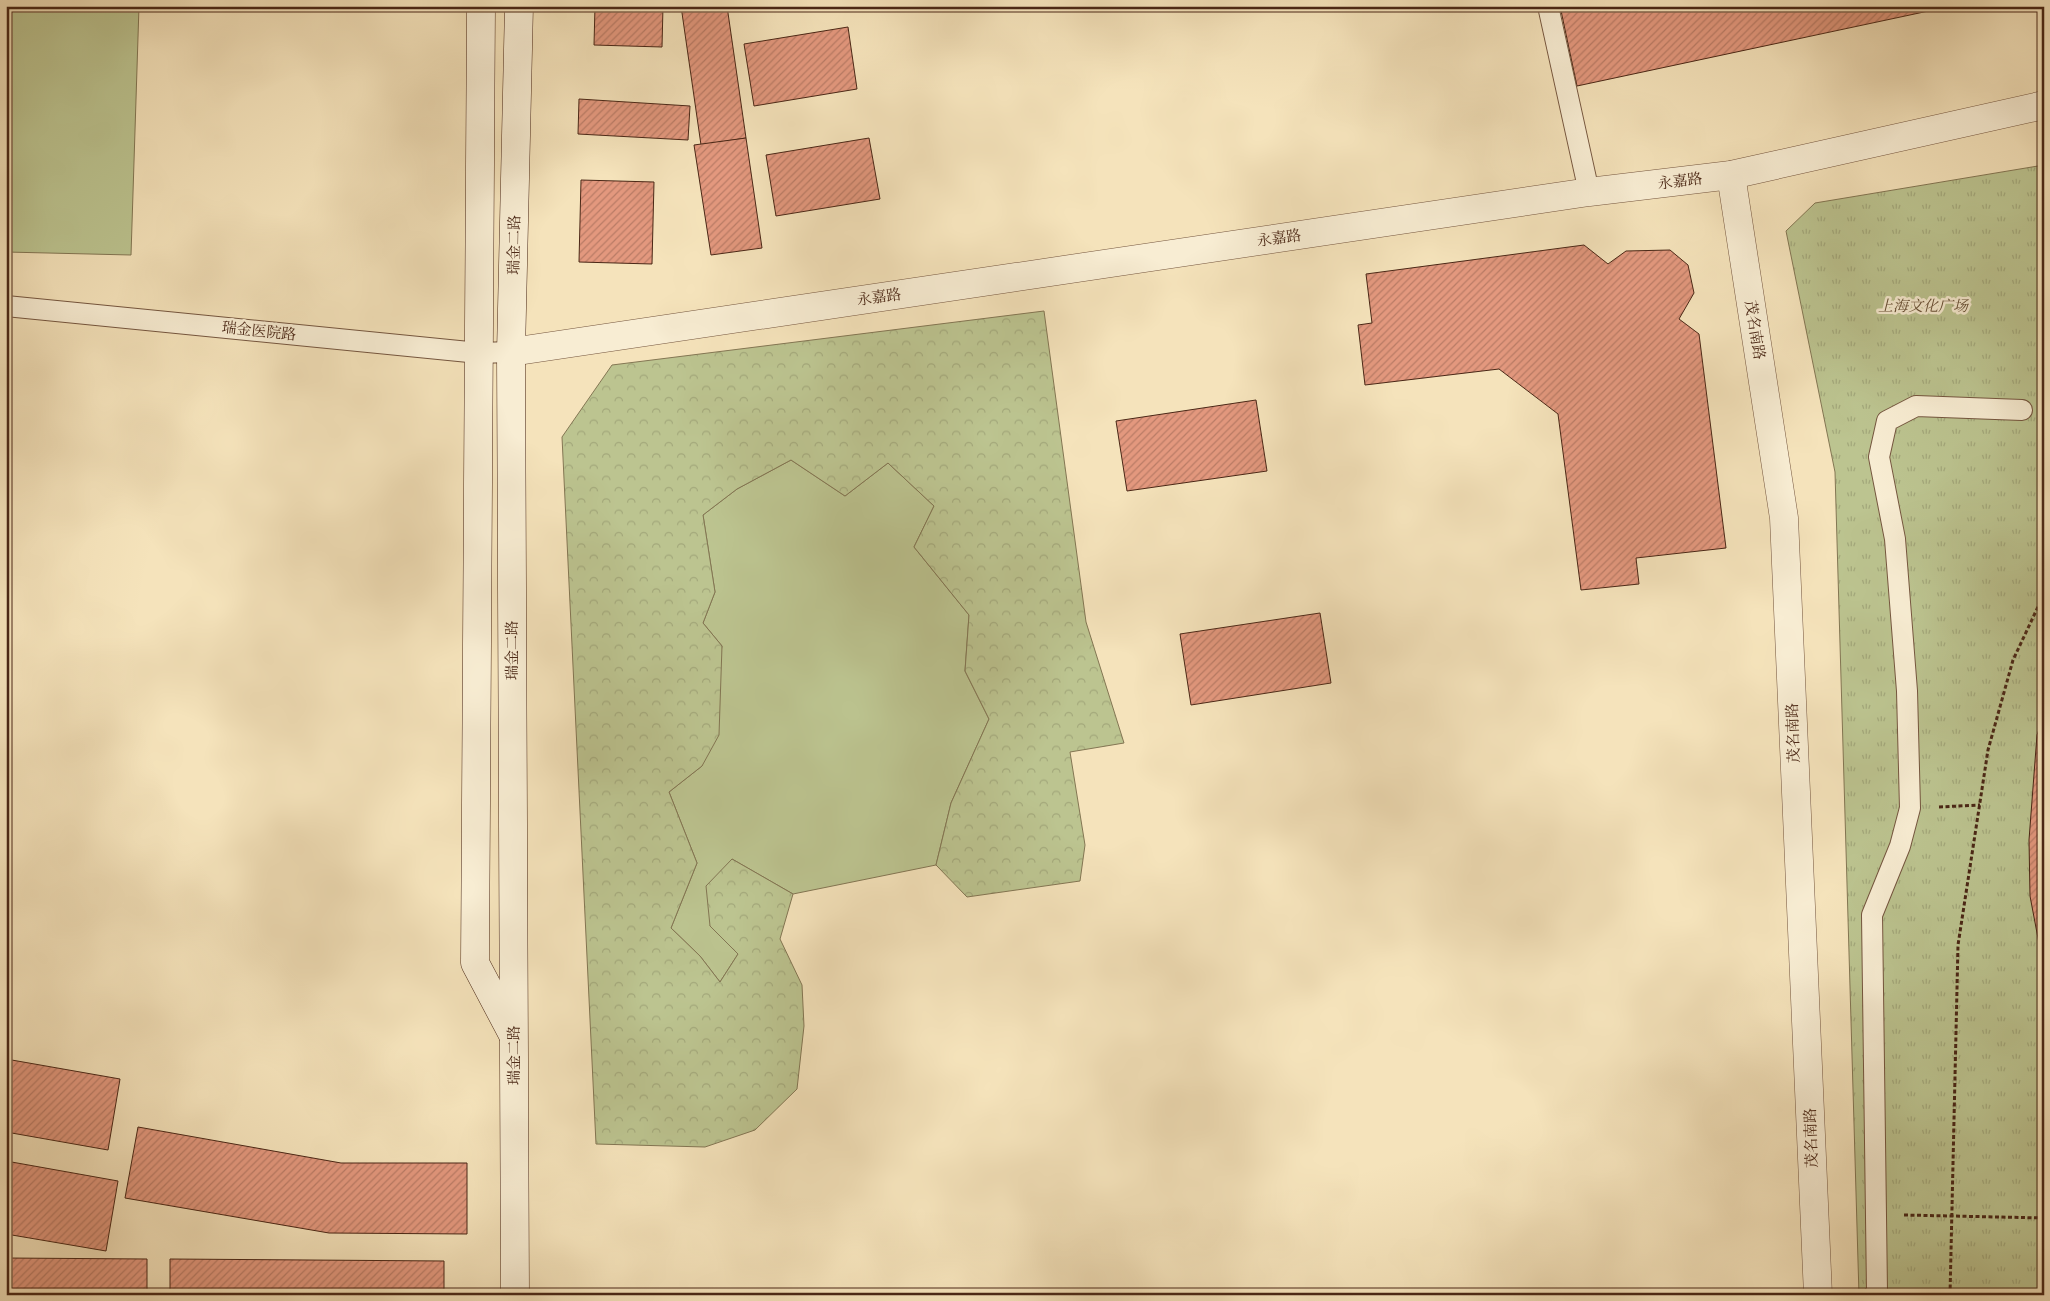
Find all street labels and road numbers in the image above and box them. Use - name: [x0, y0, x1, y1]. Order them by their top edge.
- street label: 永嘉路: [1656, 168, 1704, 194]
- street label: 瑞金二路: [503, 215, 525, 275]
- street label: 永嘉路: [1255, 225, 1303, 251]
- street label: 永嘉路: [855, 284, 903, 310]
- street label: 茂名南路: [1740, 299, 1770, 361]
- street label: 瑞金医院路: [221, 317, 297, 345]
- street label: 瑞金二路: [502, 620, 522, 680]
- street label: 茂名南路: [1782, 703, 1804, 763]
- street label: 瑞金二路: [504, 1025, 524, 1085]
- street label: 茂名南路: [1800, 1108, 1822, 1168]

